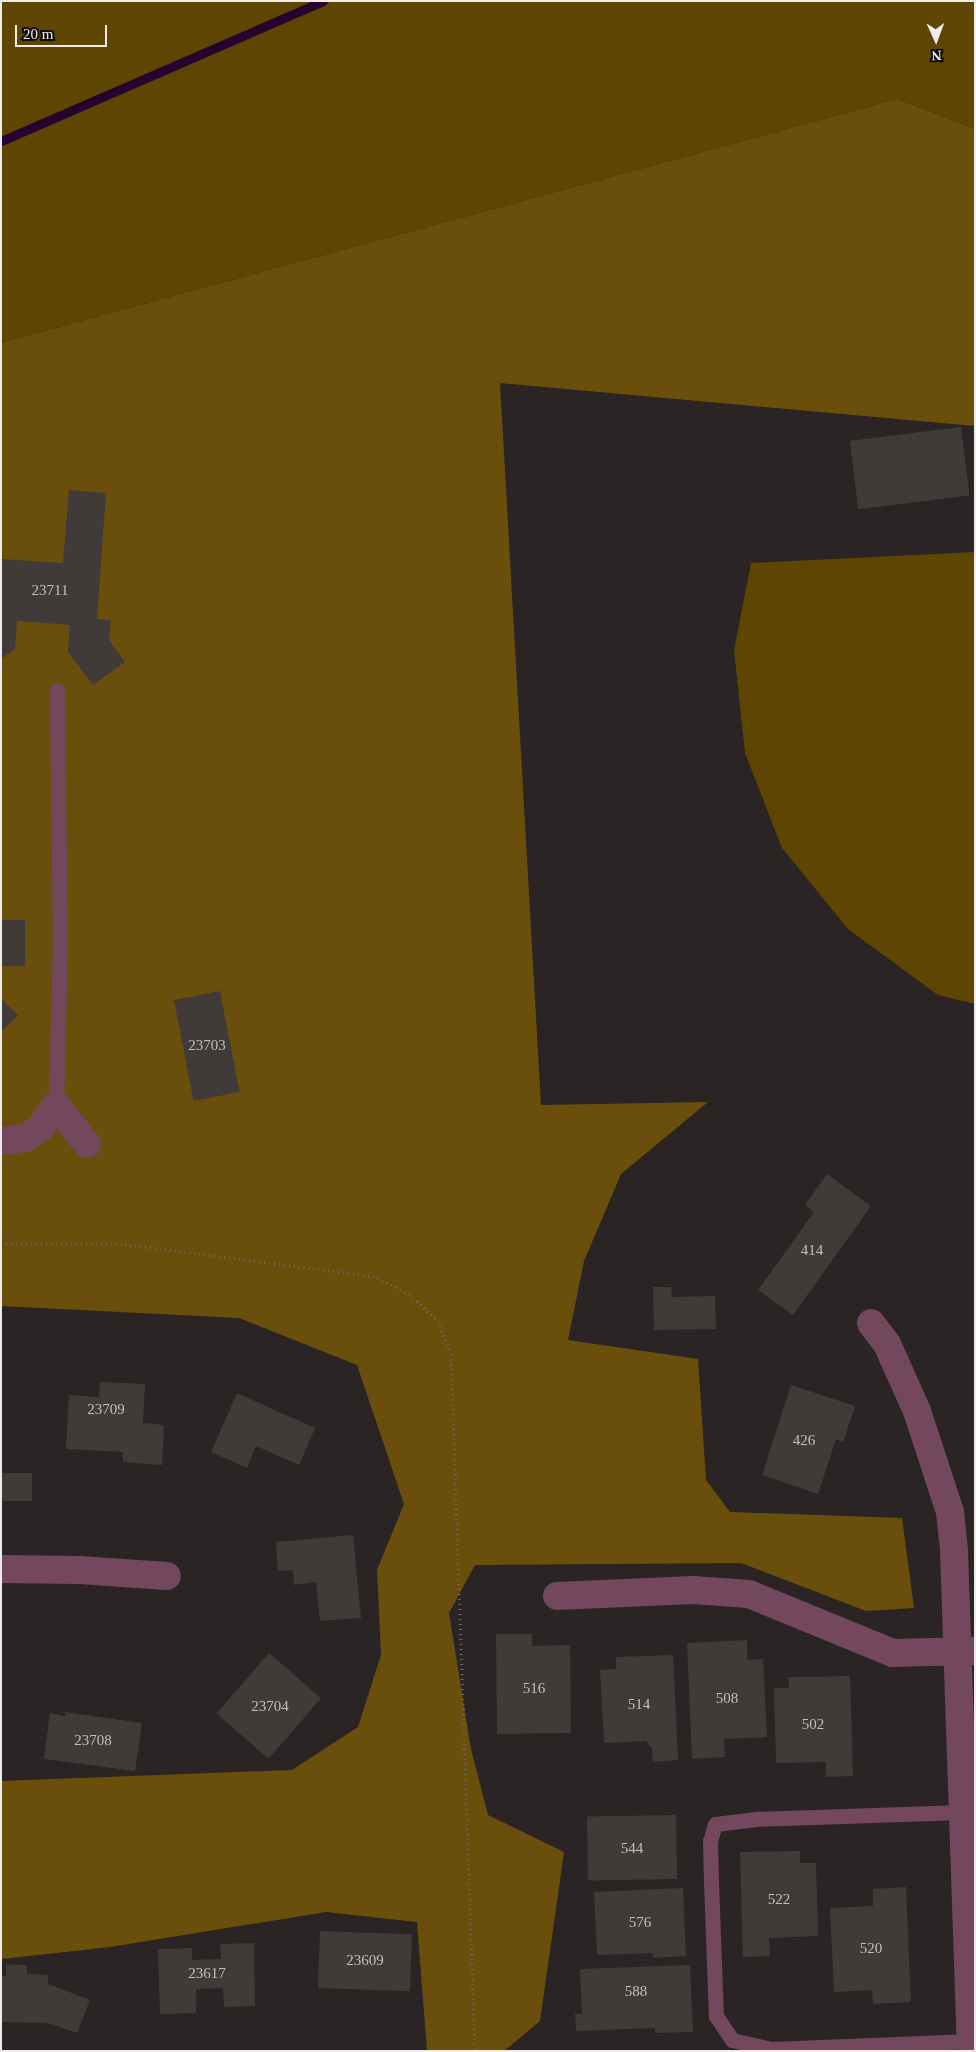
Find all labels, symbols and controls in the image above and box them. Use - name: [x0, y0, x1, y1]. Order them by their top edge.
- scale bar: [18, 15, 110, 47]
- north arrow: [911, 15, 961, 65]
- text: 20 m: [23, 26, 53, 42]
- text: N: [931, 48, 942, 63]
- house number: 23711: [32, 582, 68, 600]
- house number: 23703: [188, 1037, 226, 1055]
- house number: 414: [801, 1242, 823, 1260]
- house number: 23709: [87, 1401, 125, 1419]
- house number: 426: [793, 1432, 815, 1450]
- house number: 516: [523, 1680, 545, 1698]
- house number: 508: [716, 1690, 738, 1708]
- house number: 514: [628, 1696, 650, 1714]
- house number: 23704: [251, 1698, 289, 1716]
- house number: 502: [802, 1716, 824, 1734]
- house number: 23708: [74, 1732, 112, 1750]
- house number: 544: [621, 1840, 643, 1858]
- house number: 522: [768, 1891, 790, 1909]
- house number: 576: [629, 1914, 651, 1932]
- house number: 520: [860, 1940, 882, 1958]
- house number: 23609: [346, 1952, 384, 1970]
- house number: 23617: [188, 1965, 226, 1983]
- house number: 588: [625, 1983, 647, 2001]

